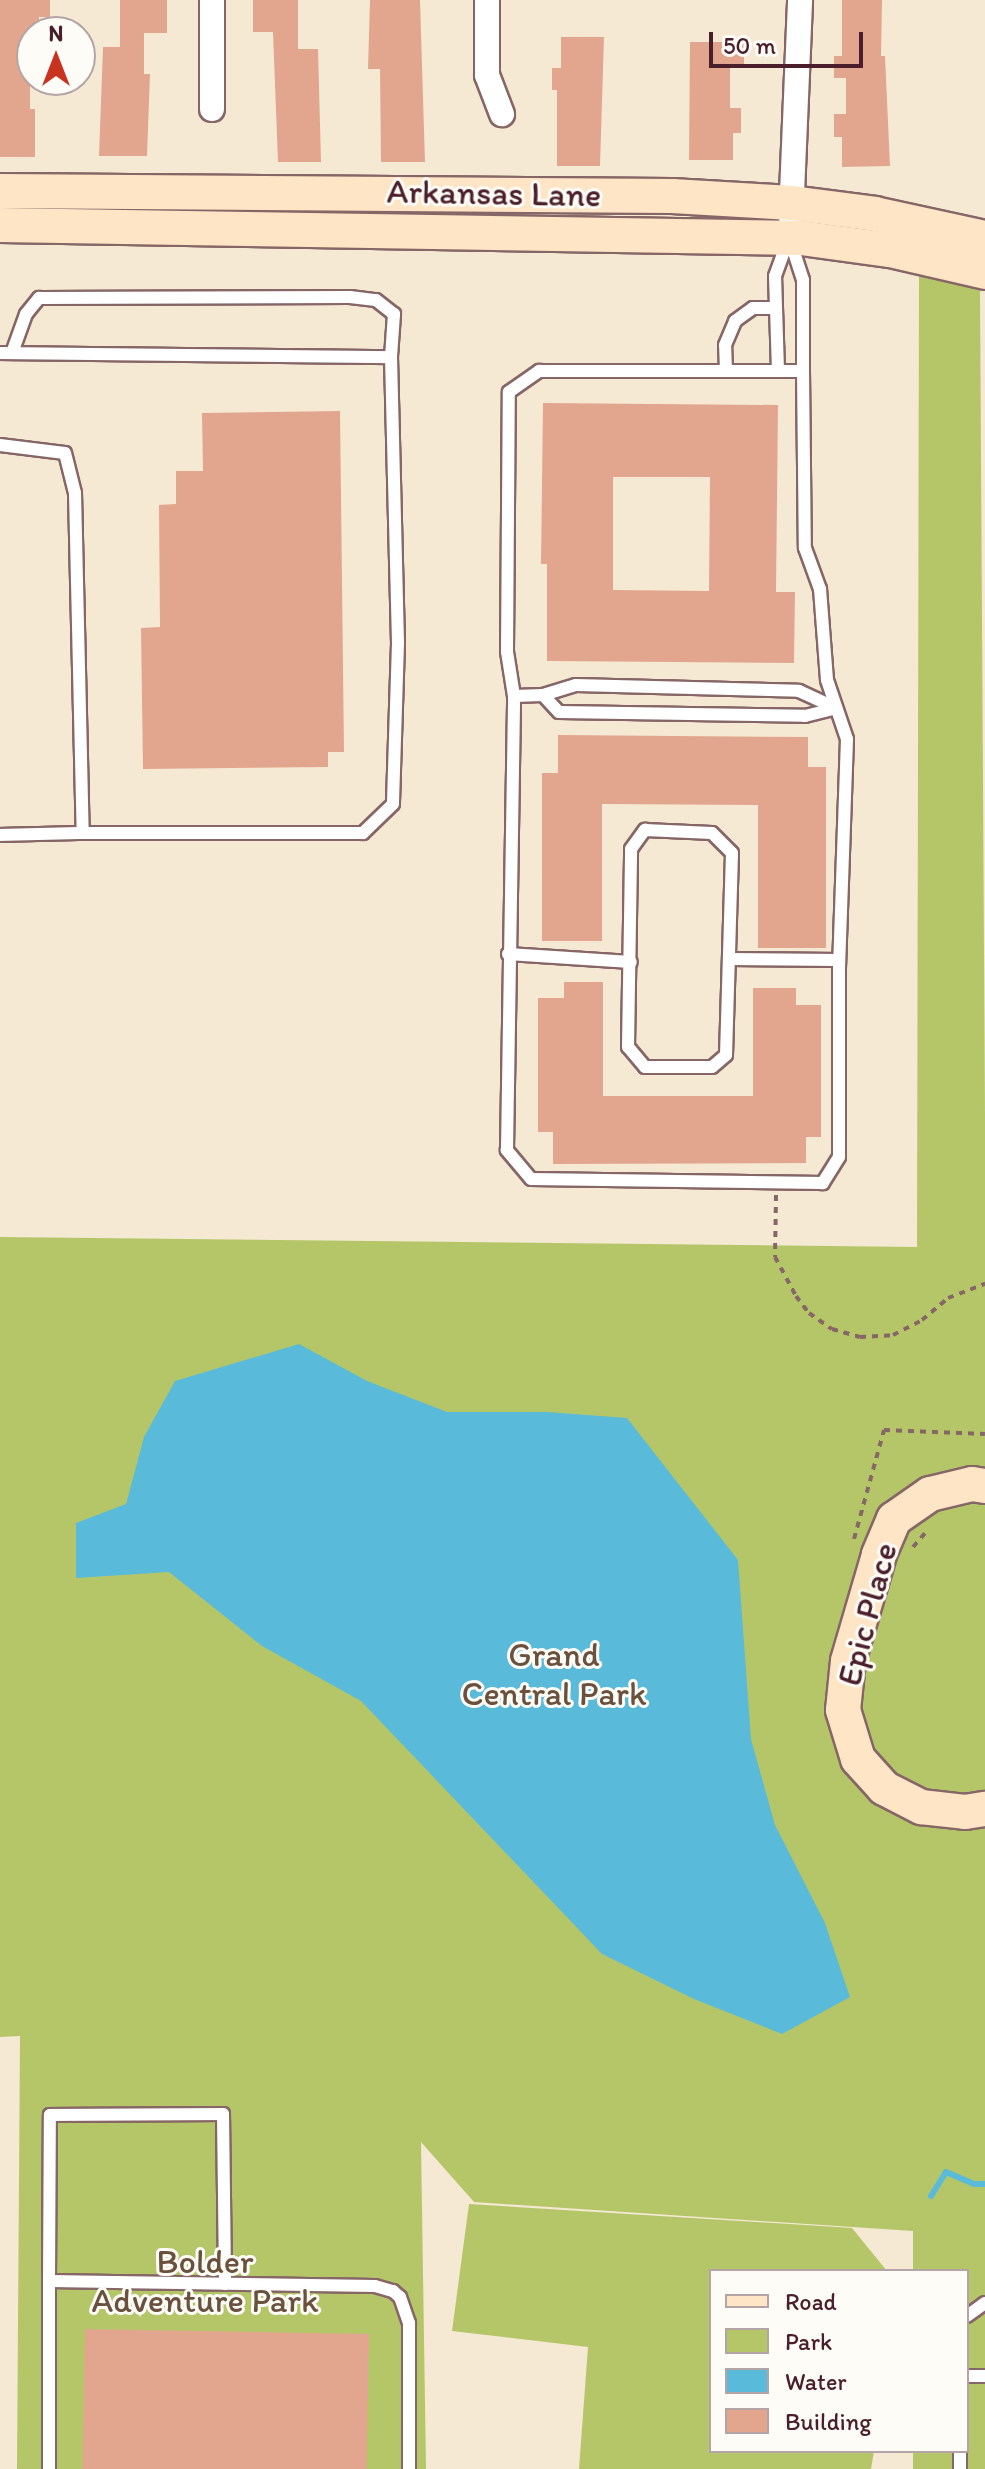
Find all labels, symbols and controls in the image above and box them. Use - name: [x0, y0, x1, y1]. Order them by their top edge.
- north arrow: [16, 16, 96, 96]
- scale bar: [713, 16, 867, 66]
- text: N: [49, 20, 63, 47]
- text: 50 m: [723, 31, 776, 60]
- street label: Arkansas Lane: [386, 171, 602, 215]
- street label: Epic Place: [828, 1538, 906, 1690]
- park label: Grand Central Park: [462, 1634, 646, 1714]
- park label: Bolder Adventure Park: [92, 2241, 318, 2320]
- legend: [709, 2269, 969, 2453]
- text: Road: [785, 2287, 837, 2316]
- text: Park: [785, 2327, 832, 2356]
- text: Water: [785, 2367, 847, 2396]
- text: Building: [785, 2407, 872, 2436]

